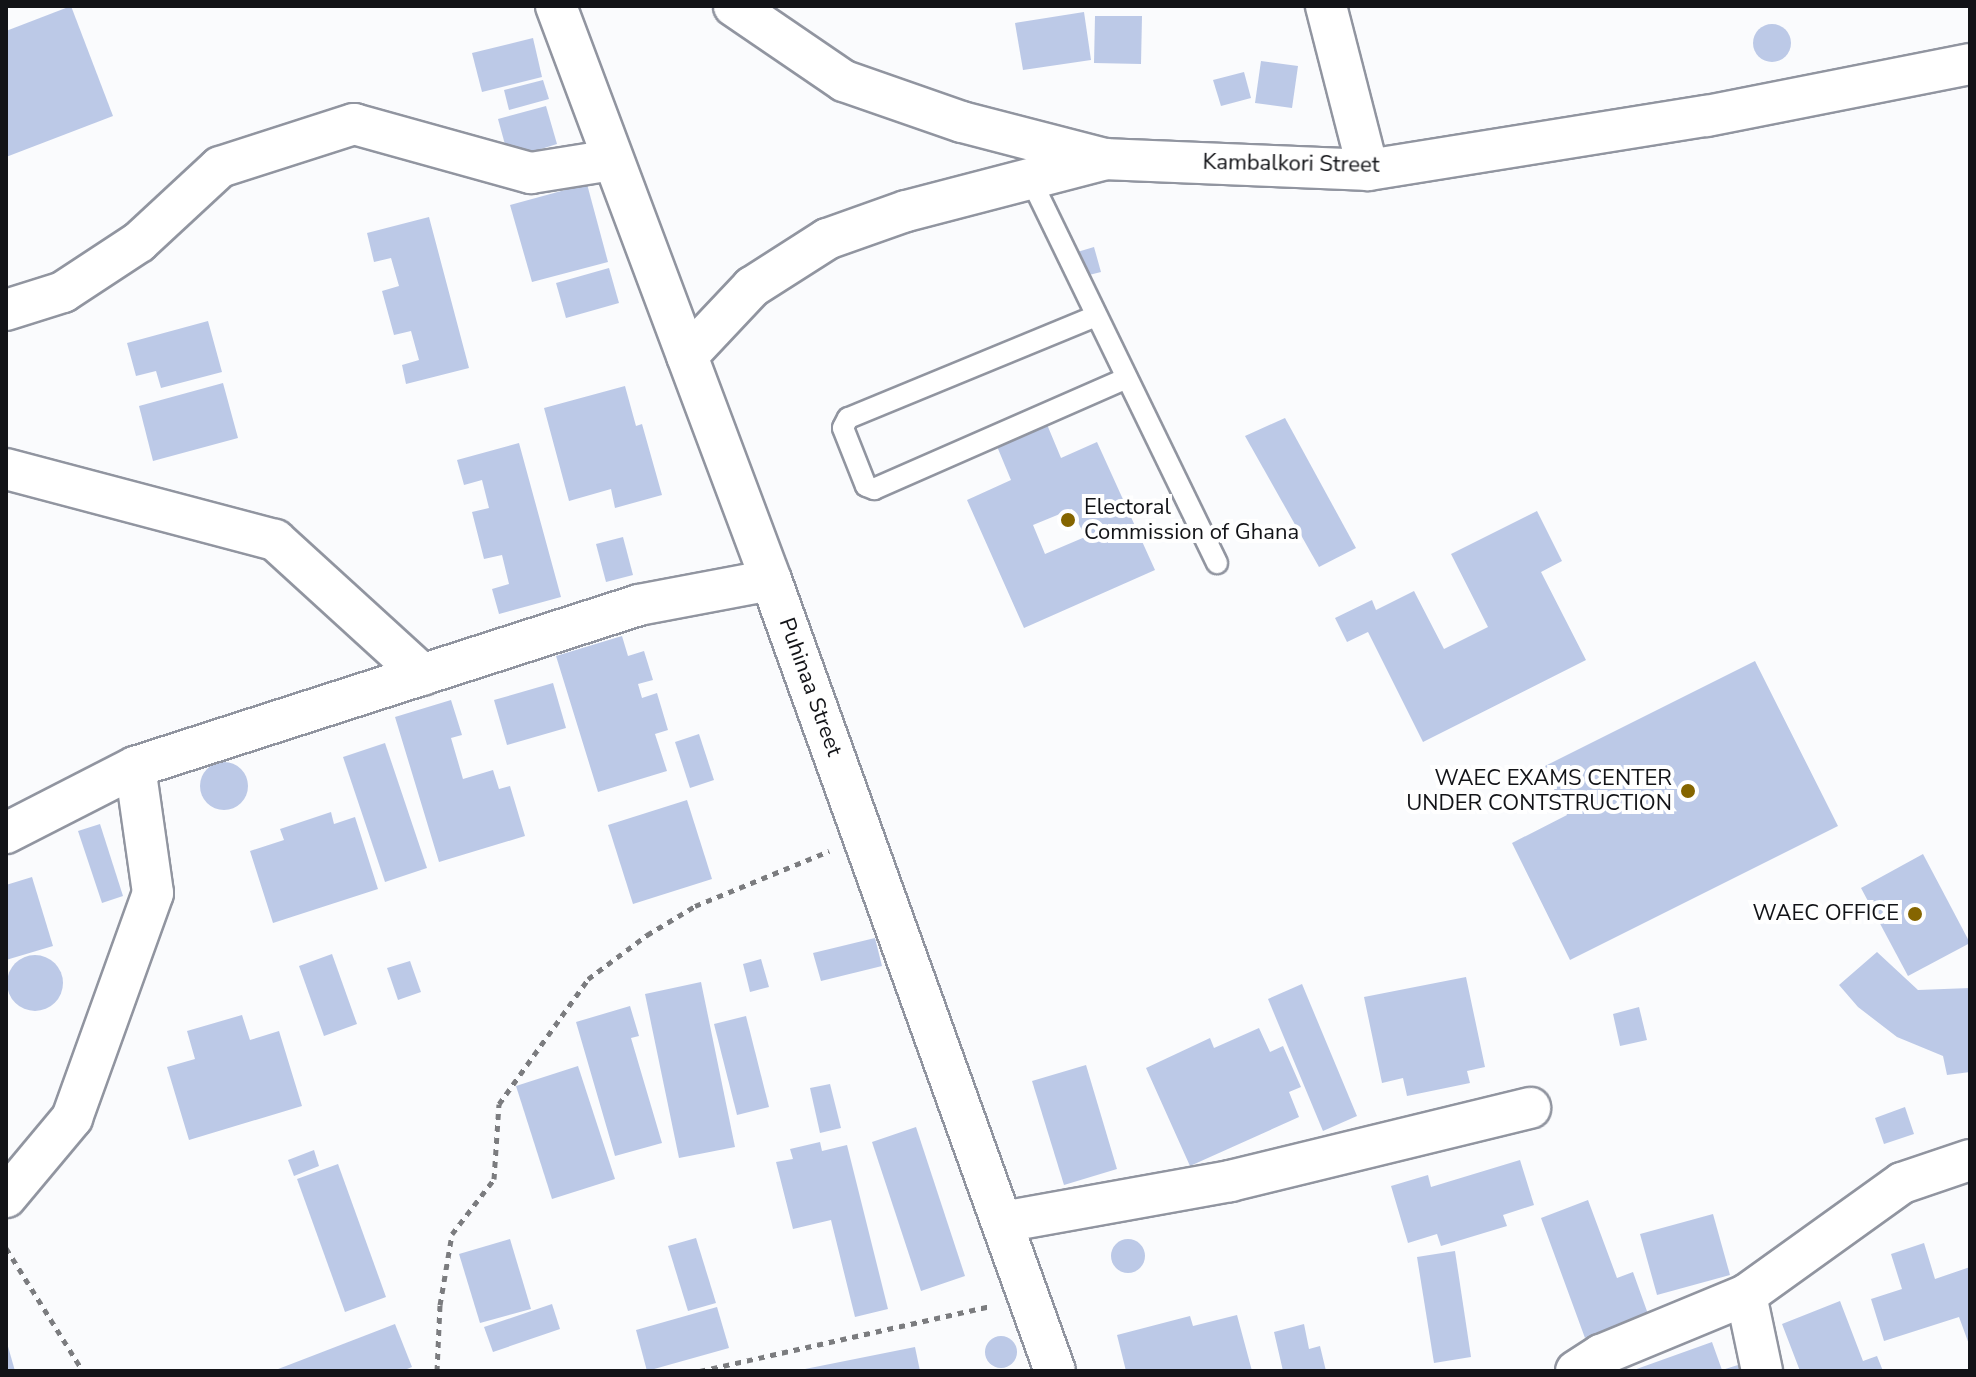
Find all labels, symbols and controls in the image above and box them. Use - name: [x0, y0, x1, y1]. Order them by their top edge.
- street label: Kambalkori Street: [1202, 149, 1380, 179]
- place label: Electoral Commission of Ghana: [1084, 494, 1299, 546]
- marker: Electoral Commission of Ghana: [1059, 511, 1077, 529]
- street label: Puhinaa Street: [773, 614, 847, 760]
- place label: WAEC EXAMS CENTER UNDER CONTSTRUCTION: [1406, 765, 1672, 816]
- marker: WAEC EXAMS CENTER UNDER CONTSTRUCTION: [1679, 782, 1697, 800]
- place label: WAEC OFFICE: [1752, 901, 1899, 927]
- marker: WAEC OFFICE: [1906, 905, 1924, 923]

